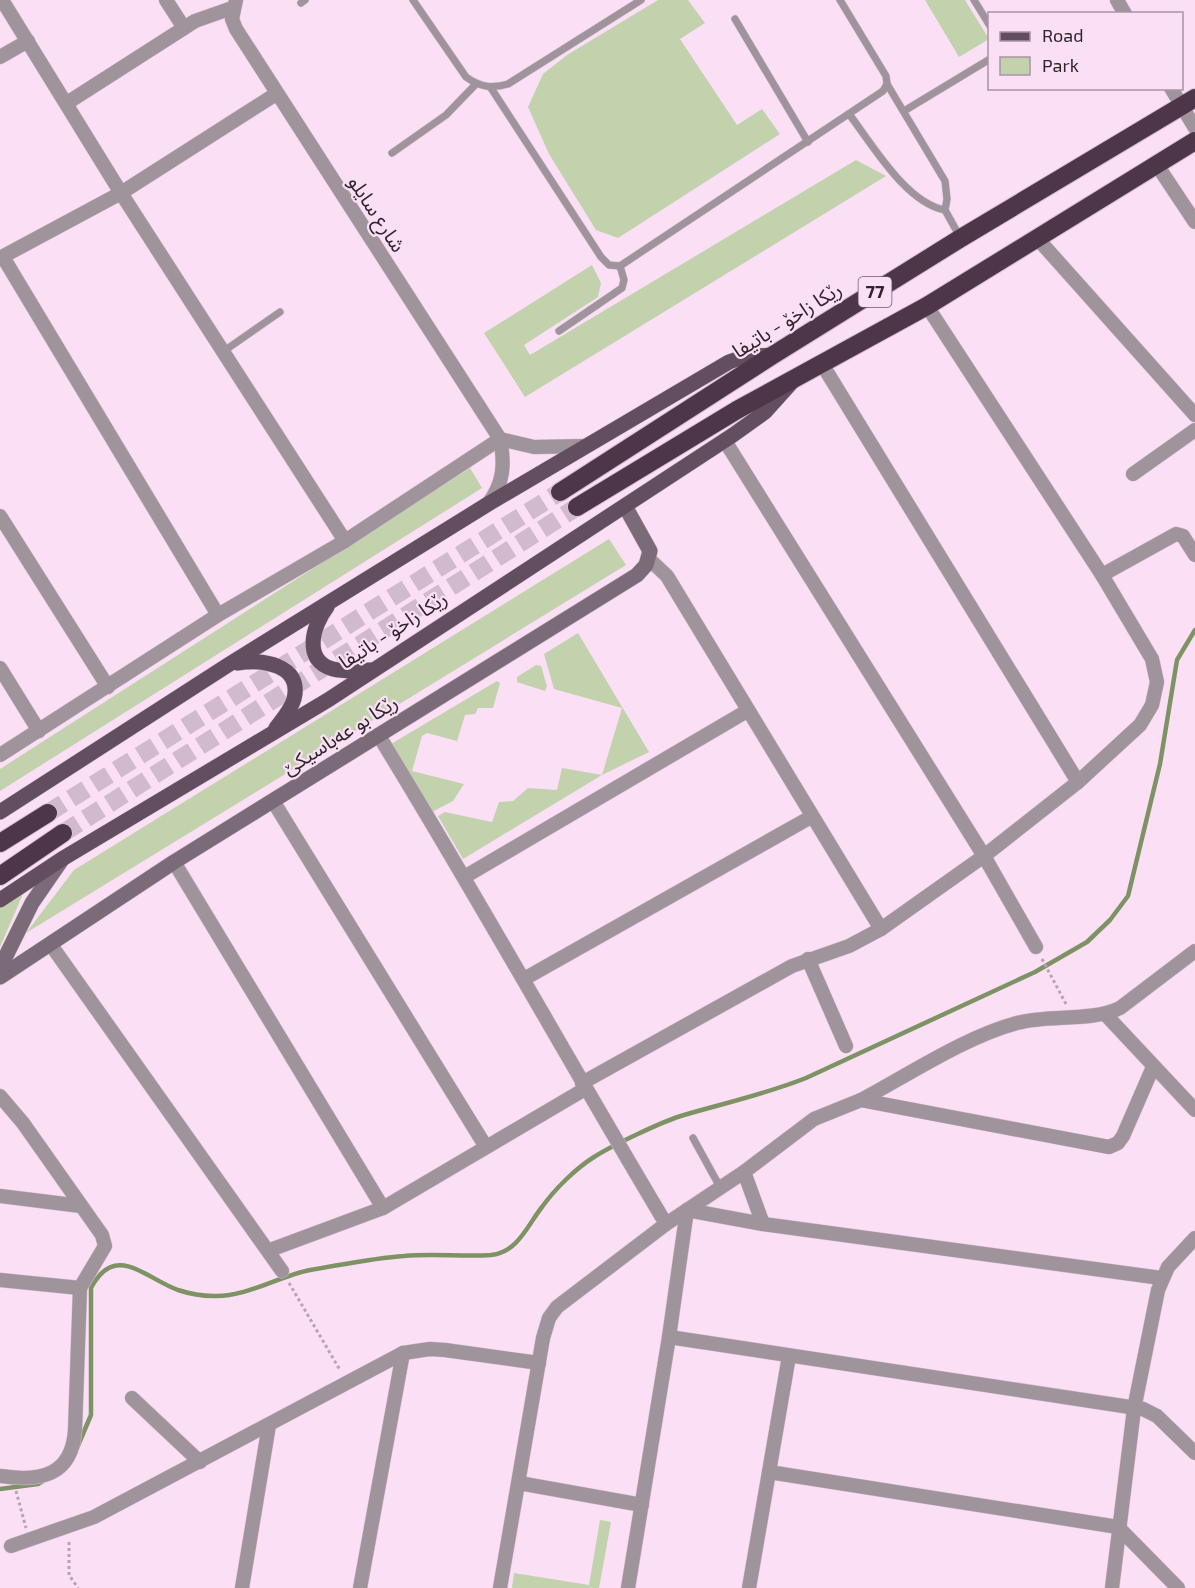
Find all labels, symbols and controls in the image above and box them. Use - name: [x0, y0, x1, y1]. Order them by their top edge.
- legend: [988, 12, 1183, 90]
- text: Road: [1042, 24, 1083, 46]
- text: Park: [1042, 54, 1079, 76]
- street label: شارع سايلو: [341, 171, 411, 258]
- street label: رێکا زاخۆ - باتیفا: [727, 276, 846, 363]
- road number: 77: [858, 277, 892, 307]
- street label: رێکا زاخۆ - باتیفا: [334, 585, 452, 674]
- street label: رێكا بو عه‌باسيكێ: [277, 689, 402, 780]

